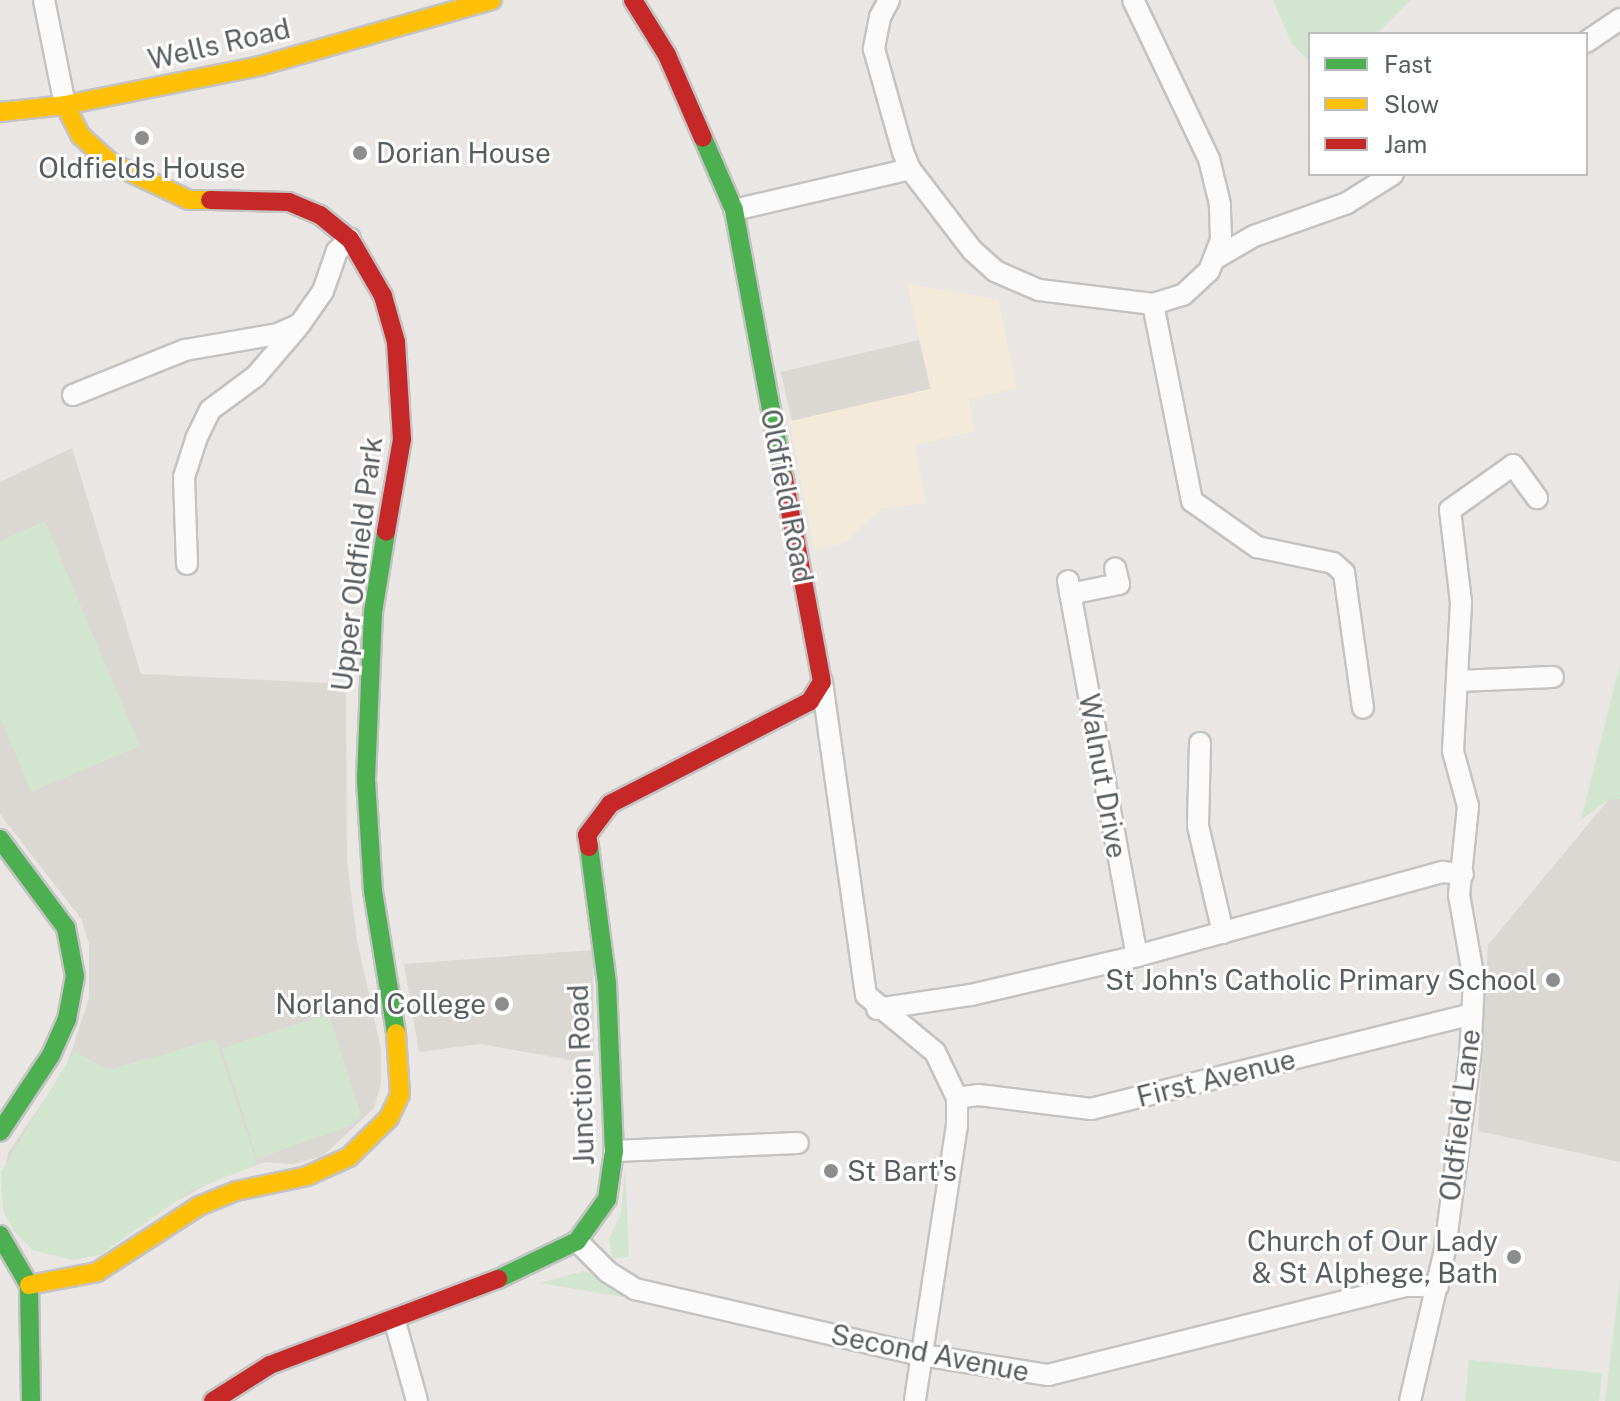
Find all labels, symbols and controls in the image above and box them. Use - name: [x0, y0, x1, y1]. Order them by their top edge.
- street label: Wells Road: [145, 11, 293, 77]
- legend: [1308, 32, 1588, 176]
- text: Fast: [1384, 50, 1432, 78]
- text: Slow: [1384, 90, 1439, 118]
- marker: Oldfields House: [133, 129, 151, 147]
- text: Jam: [1384, 130, 1427, 158]
- place label: Dorian House: [376, 136, 551, 170]
- marker: Dorian House: [351, 144, 369, 162]
- place label: Oldfields House: [38, 151, 246, 185]
- street label: Oldfield Road: [754, 406, 820, 586]
- street label: Upper Oldfield Park: [325, 435, 389, 693]
- street label: Walnut Drive: [1072, 691, 1134, 861]
- place label: St John's Catholic Primary School: [1105, 963, 1537, 997]
- marker: St John's Catholic Primary School: [1544, 971, 1562, 989]
- street label: Junction Road: [561, 984, 601, 1166]
- place label: Norland College: [275, 987, 486, 1021]
- marker: Norland College: [493, 995, 511, 1013]
- street label: Oldfield Lane: [1433, 1027, 1487, 1203]
- street label: First Avenue: [1133, 1042, 1299, 1114]
- place label: St Bart's: [847, 1154, 957, 1188]
- marker: St Bart's: [822, 1162, 840, 1180]
- place label: Church of Our Lady & St Alphege, Bath: [1247, 1224, 1498, 1290]
- marker: Church of Our Lady & St Alphege, Bath: [1505, 1248, 1523, 1266]
- street label: Second Avenue: [828, 1317, 1032, 1389]

